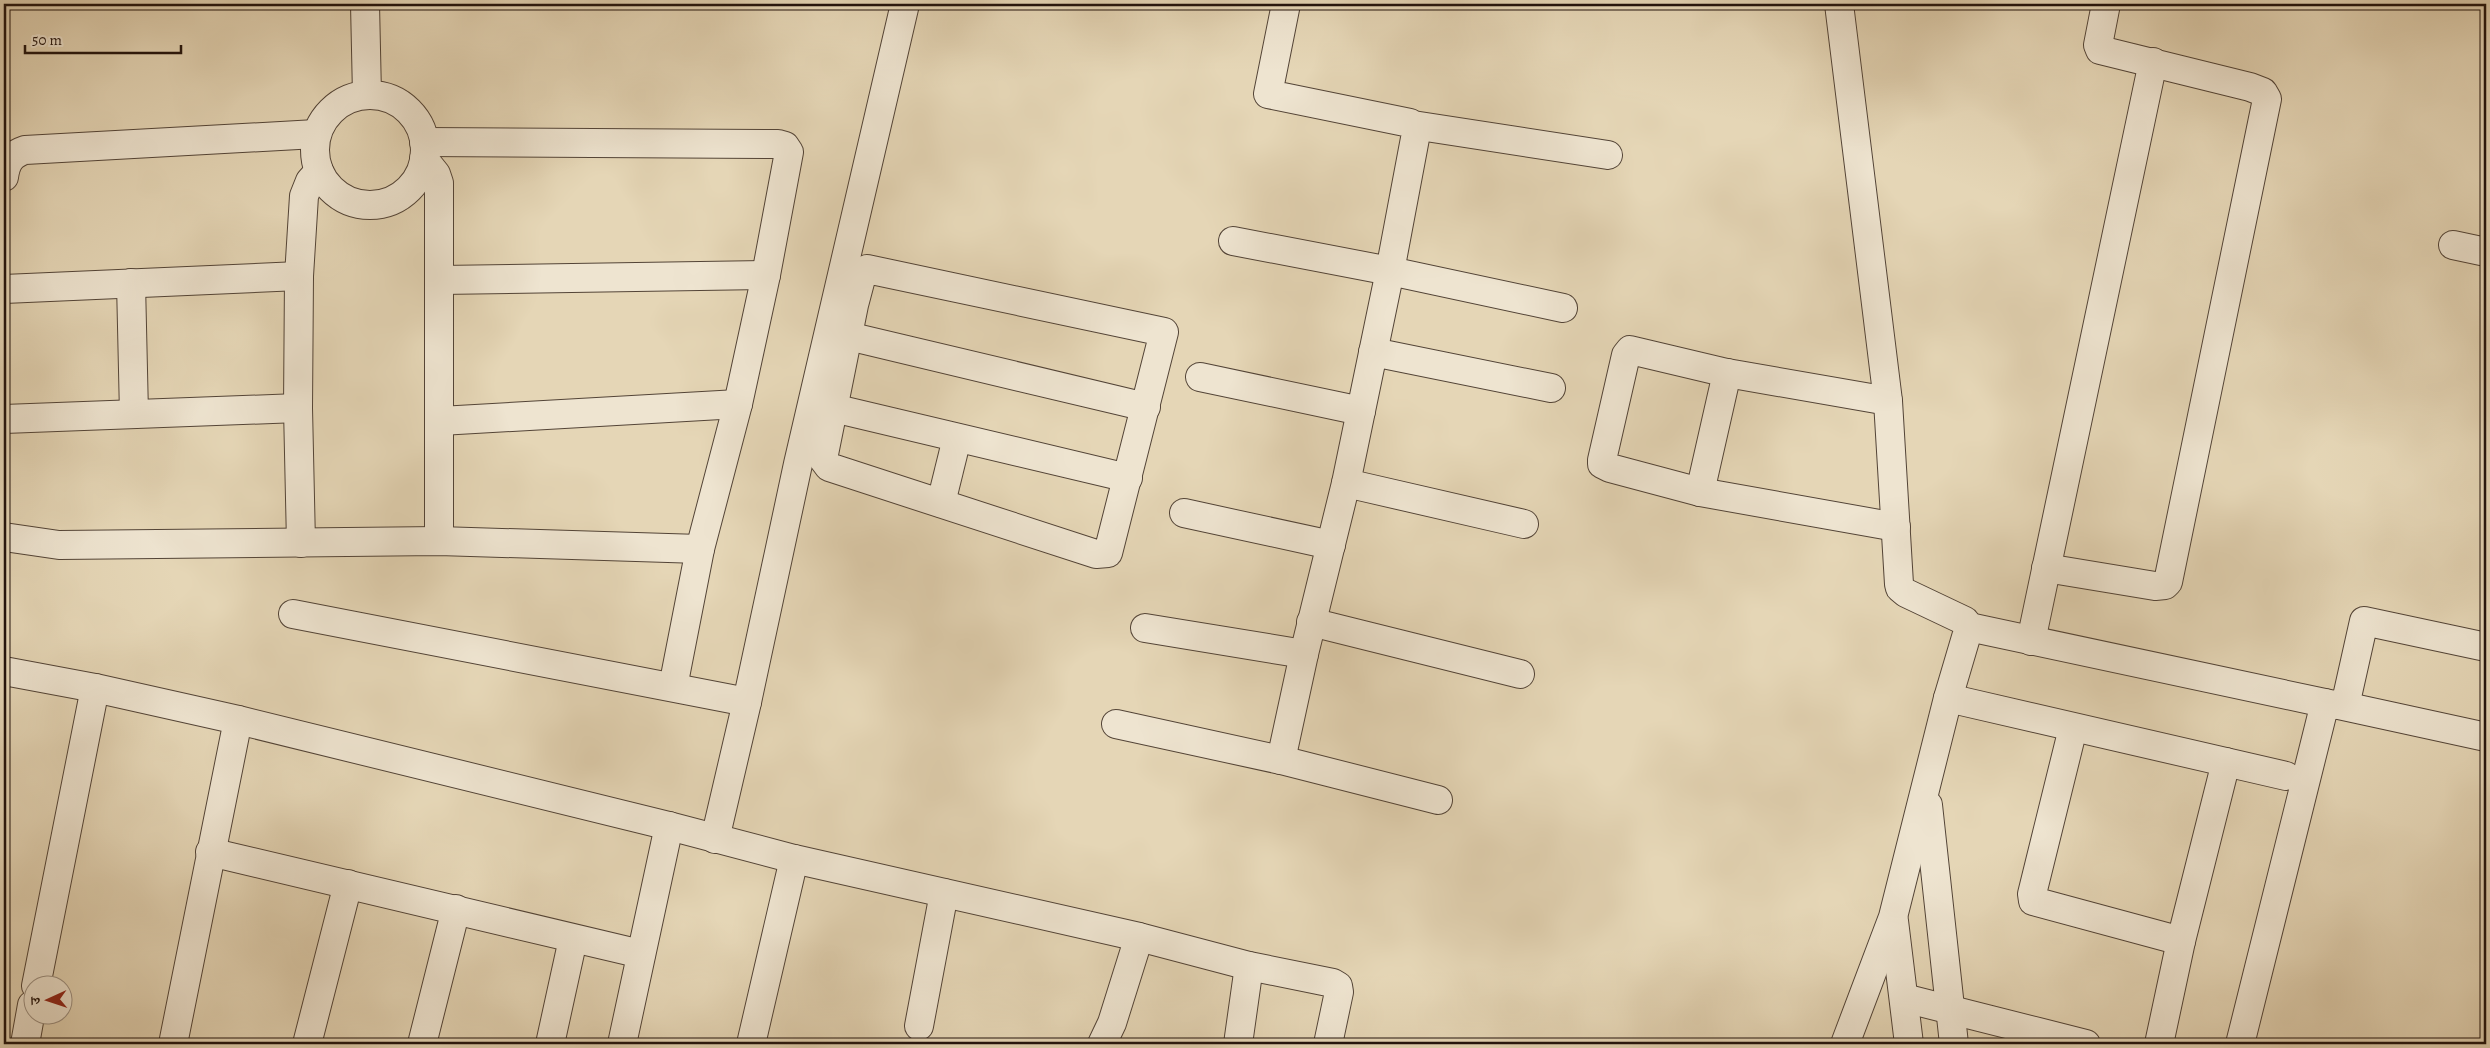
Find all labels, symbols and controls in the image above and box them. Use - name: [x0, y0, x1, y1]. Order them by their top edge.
- scale bar: [25, 22, 181, 54]
- text: 50 m: [32, 30, 62, 50]
- north arrow: [22, 976, 72, 1026]
- text: उ: [26, 996, 45, 1006]

